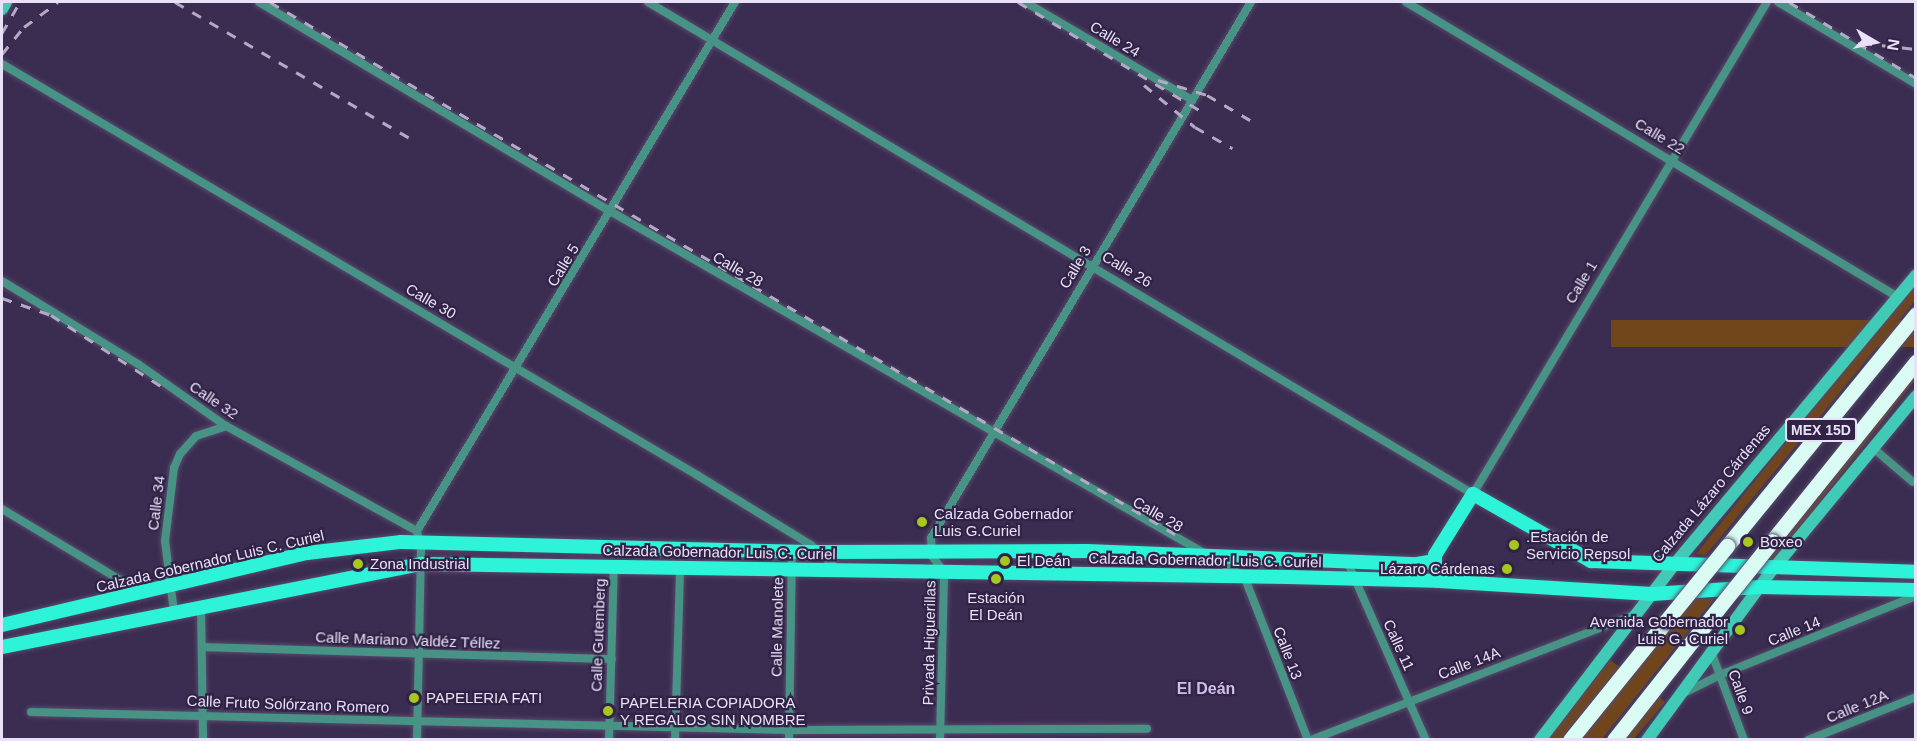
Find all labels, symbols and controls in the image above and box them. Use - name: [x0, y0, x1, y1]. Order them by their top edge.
- north arrow: [1845, 12, 1905, 72]
- street label: Calle 24: [1087, 17, 1143, 61]
- text: N: [1884, 38, 1903, 52]
- street label: Calle 22: [1632, 114, 1688, 158]
- street label: Calle 5: [543, 240, 583, 290]
- street label: Calle 3: [1055, 242, 1095, 292]
- street label: Calle 28: [710, 247, 766, 291]
- street label: Calle 26: [1099, 247, 1155, 291]
- street label: Calle 1: [1561, 257, 1601, 307]
- street label: Calle 30: [403, 279, 459, 323]
- street label: Calle 32: [186, 377, 242, 423]
- road number: MEX 15D: [1785, 419, 1857, 441]
- street label: Calzada Lázaro Cárdenas: [1648, 420, 1774, 566]
- street label: Calle 34: [144, 475, 168, 531]
- street label: Calle 28: [1130, 492, 1186, 536]
- place label: Calzada Gobernador Luis G.Curiel: [934, 504, 1073, 539]
- marker: Calzada Gobernador Luis G.Curiel: [915, 515, 929, 529]
- street label: Calzada Gobernador Luis C. Curiel: [94, 526, 326, 596]
- place label: .Estación de Servicio Repsol: [1526, 527, 1630, 562]
- place label: Boxeo: [1760, 533, 1803, 551]
- marker: Boxeo: [1741, 535, 1755, 549]
- marker: .Estación de Servicio Repsol: [1507, 538, 1521, 552]
- street label: Calzada Gobernador Luis C. Curiel: [602, 541, 836, 563]
- street label: Calzada Gobernador Luis C. Curiel: [1088, 549, 1322, 571]
- place label: El Deán: [1017, 552, 1070, 570]
- marker: El Deán: [998, 554, 1012, 568]
- place label: Zona Industrial: [370, 555, 469, 573]
- marker: Zona Industrial: [351, 557, 365, 571]
- place label: Lázaro Cárdenas: [1380, 560, 1495, 578]
- marker: Lázaro Cárdenas: [1500, 562, 1514, 576]
- marker: Estación El Deán: [989, 572, 1003, 586]
- street label: Calle Manolete: [767, 577, 787, 677]
- street label: Calle Gutemberg: [587, 578, 609, 692]
- street label: Privada Higuerillas: [919, 580, 939, 706]
- place label: Estación El Deán: [967, 588, 1025, 623]
- place label: Avenida Gobernador Luis G. Curiel: [1590, 612, 1728, 647]
- street label: Calle 14: [1765, 612, 1823, 650]
- street label: Calle 11: [1380, 617, 1418, 673]
- marker: Avenida Gobernador Luis G. Curiel: [1733, 623, 1747, 637]
- street label: Calle 13: [1270, 624, 1306, 682]
- street label: Calle Mariano Valdéz Téllez: [315, 628, 501, 652]
- street label: Calle 14A: [1435, 643, 1503, 683]
- street label: Calle 9: [1725, 667, 1757, 717]
- district label: El Deán: [1177, 679, 1235, 699]
- street label: Calle 12A: [1823, 685, 1891, 727]
- place label: PAPELERIA FATI: [426, 689, 543, 707]
- street label: Calle Fruto Solórzano Romero: [186, 691, 390, 717]
- marker: PAPELERIA FATI: [407, 691, 421, 705]
- place label: PAPELERIA COPIADORA Y REGALOS SIN NOMBRE: [620, 693, 806, 728]
- marker: PAPELERIA COPIADORA Y REGALOS SIN NOMBRE: [601, 704, 615, 718]

